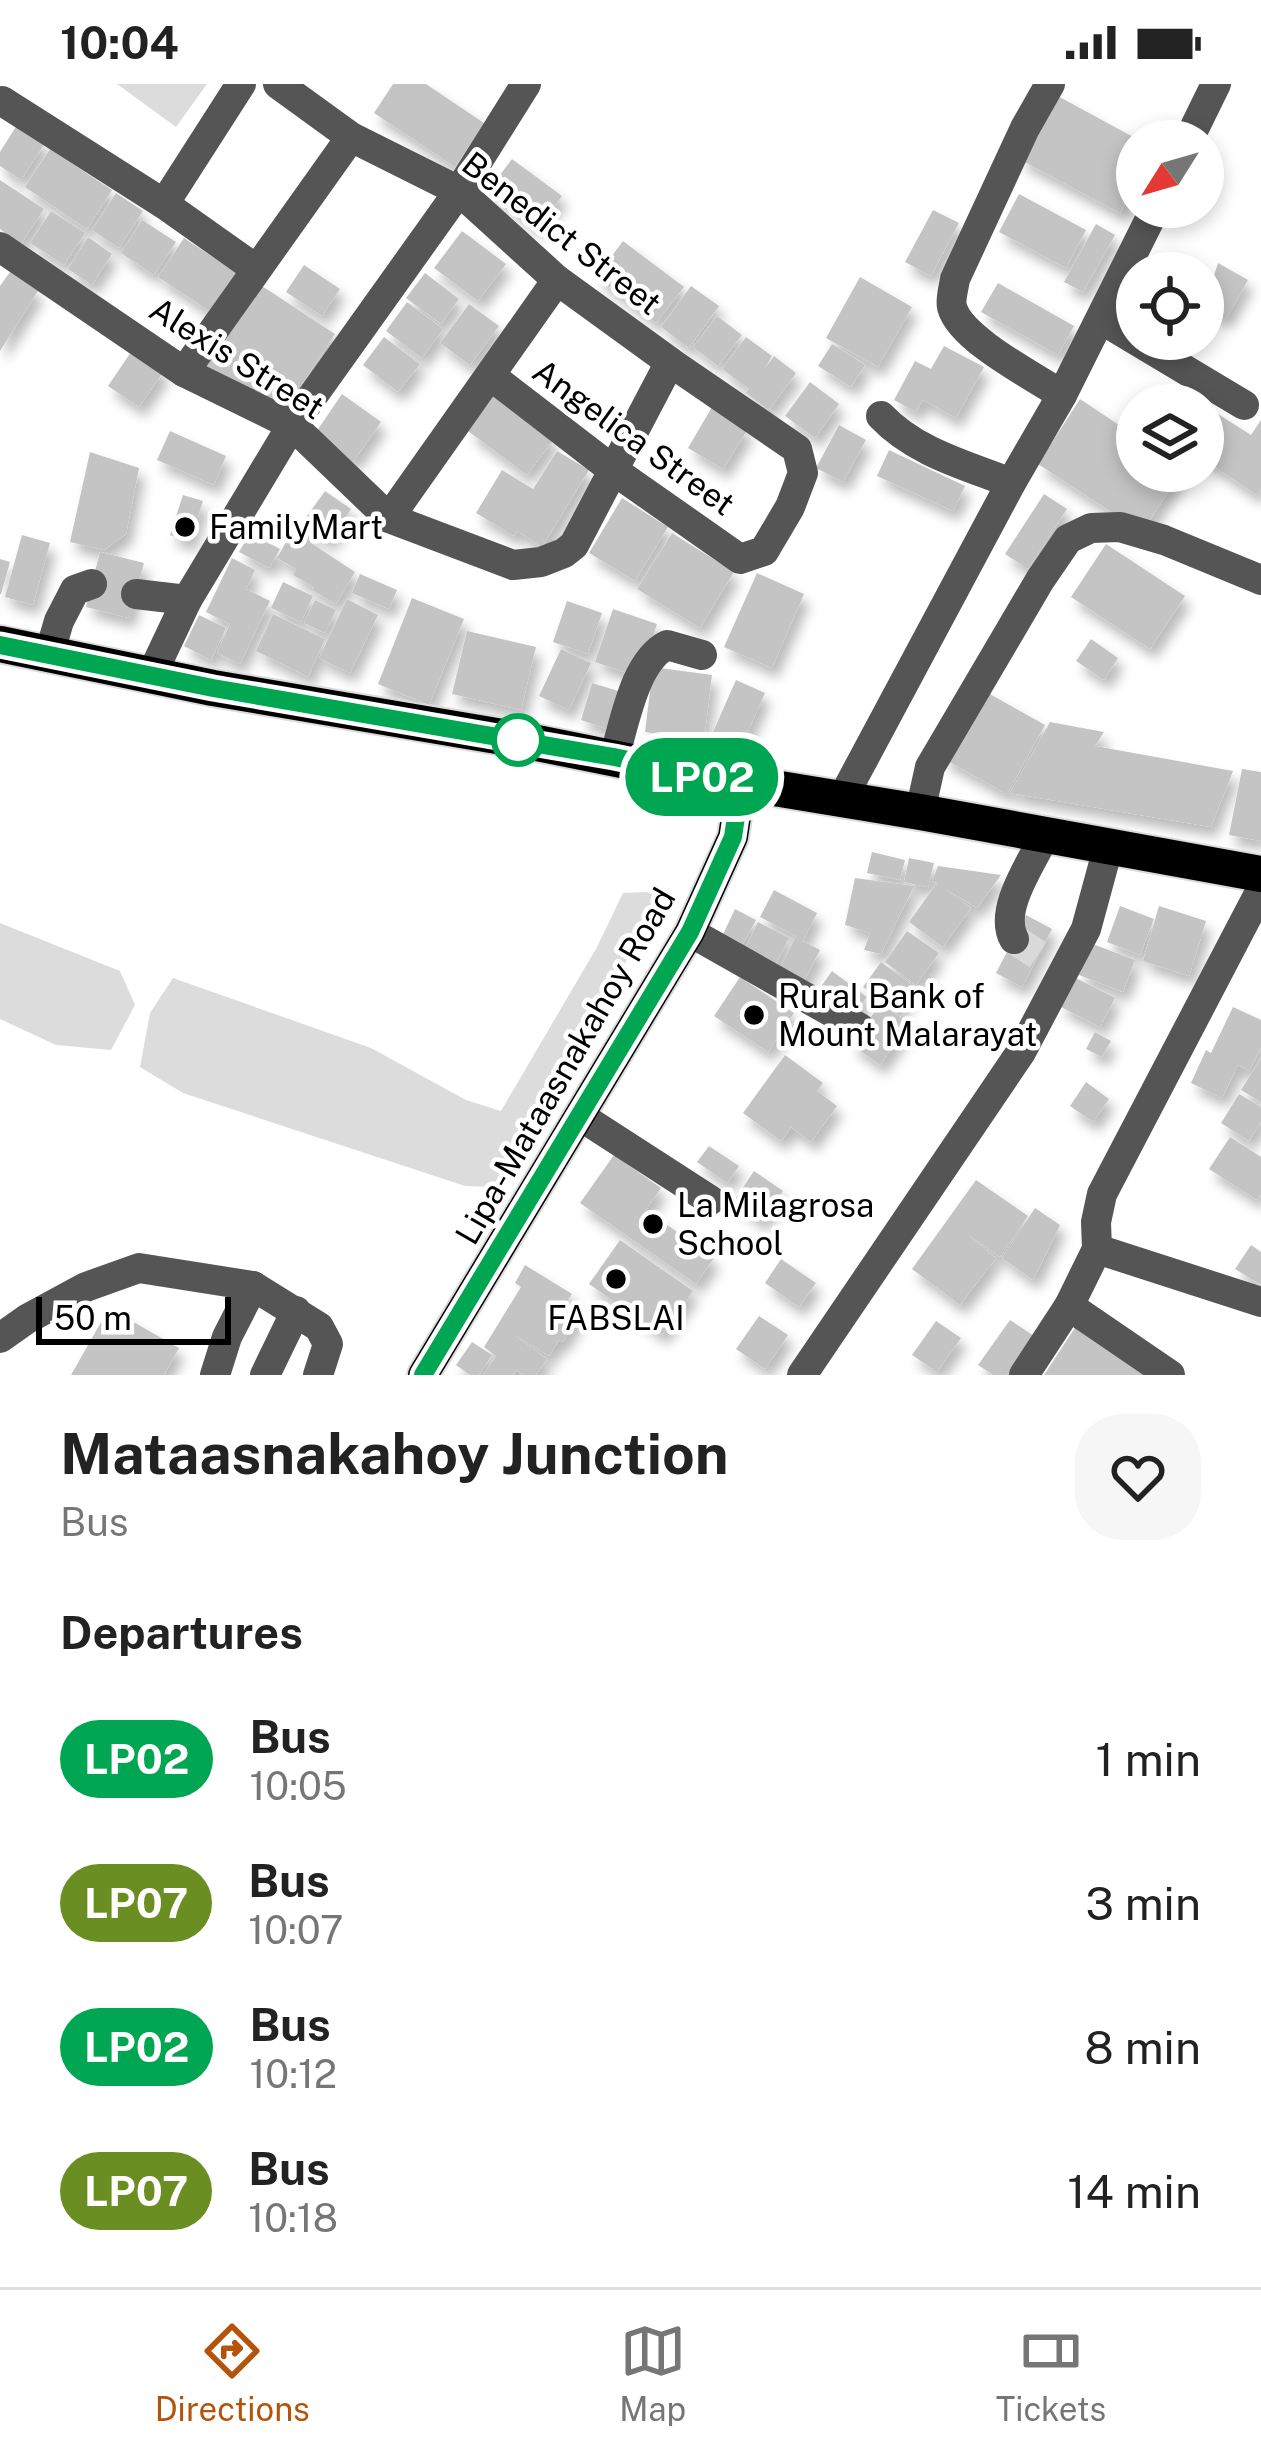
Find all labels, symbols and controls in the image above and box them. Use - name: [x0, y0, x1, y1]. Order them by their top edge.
- text: 10:04: [60, 16, 179, 69]
- north arrow: [1116, 120, 1224, 228]
- map controls: [1116, 120, 1224, 492]
- street label: Benedict Street: [455, 144, 669, 322]
- button: locate: [1116, 252, 1224, 360]
- street label: Alexis Street: [143, 289, 331, 427]
- street label: Angelica Street: [526, 351, 742, 523]
- button: layers: [1116, 384, 1224, 492]
- place label: FamilyMart: [209, 508, 383, 546]
- marker: FamilyMart: [172, 514, 198, 540]
- unlabelled marker: [493, 715, 543, 765]
- line badge: LP02: [618, 738, 786, 816]
- text: LP02: [649, 752, 755, 801]
- street label: Lipa-Mataasnakahoy Road: [447, 881, 683, 1251]
- place label: Rural Bank of Mount Malarayat: [778, 977, 1037, 1053]
- marker: Rural Bank of Mount Malarayat: [741, 1002, 767, 1028]
- place label: La Milagrosa School: [677, 1186, 874, 1262]
- marker: La Milagrosa School: [640, 1211, 666, 1237]
- marker: FABSLAI: [603, 1266, 629, 1292]
- scale bar: [36, 1291, 231, 1344]
- text: 50 m: [54, 1299, 132, 1337]
- place label: FABSLAI: [547, 1299, 685, 1337]
- button: heart: [1075, 1414, 1201, 1540]
- text: Mataasnakahoy Junction: [60, 1420, 728, 1487]
- text: Bus: [60, 1499, 129, 1545]
- text: Departures: [60, 1606, 303, 1659]
- text: Bus: [249, 1710, 331, 1763]
- text: 1 min: [1095, 1733, 1201, 1786]
- text: LP02: [84, 1734, 189, 1783]
- text: 10:05: [249, 1763, 347, 1809]
- text: Bus: [248, 1854, 330, 1907]
- text: 3 min: [1085, 1877, 1201, 1930]
- text: LP07: [84, 1878, 188, 1927]
- text: 10:07: [248, 1907, 343, 1953]
- text: Bus: [249, 1998, 331, 2051]
- text: 8 min: [1085, 2021, 1201, 2074]
- text: LP02: [84, 2022, 189, 2071]
- text: 10:12: [249, 2051, 337, 2097]
- text: Bus: [248, 2142, 330, 2195]
- text: 14 min: [1067, 2165, 1201, 2218]
- text: LP07: [84, 2166, 188, 2215]
- text: 10:18: [248, 2195, 338, 2241]
- tab: Directions: [155, 2318, 310, 2428]
- tab: Map: [619, 2318, 686, 2428]
- tab: Tickets: [996, 2318, 1106, 2428]

